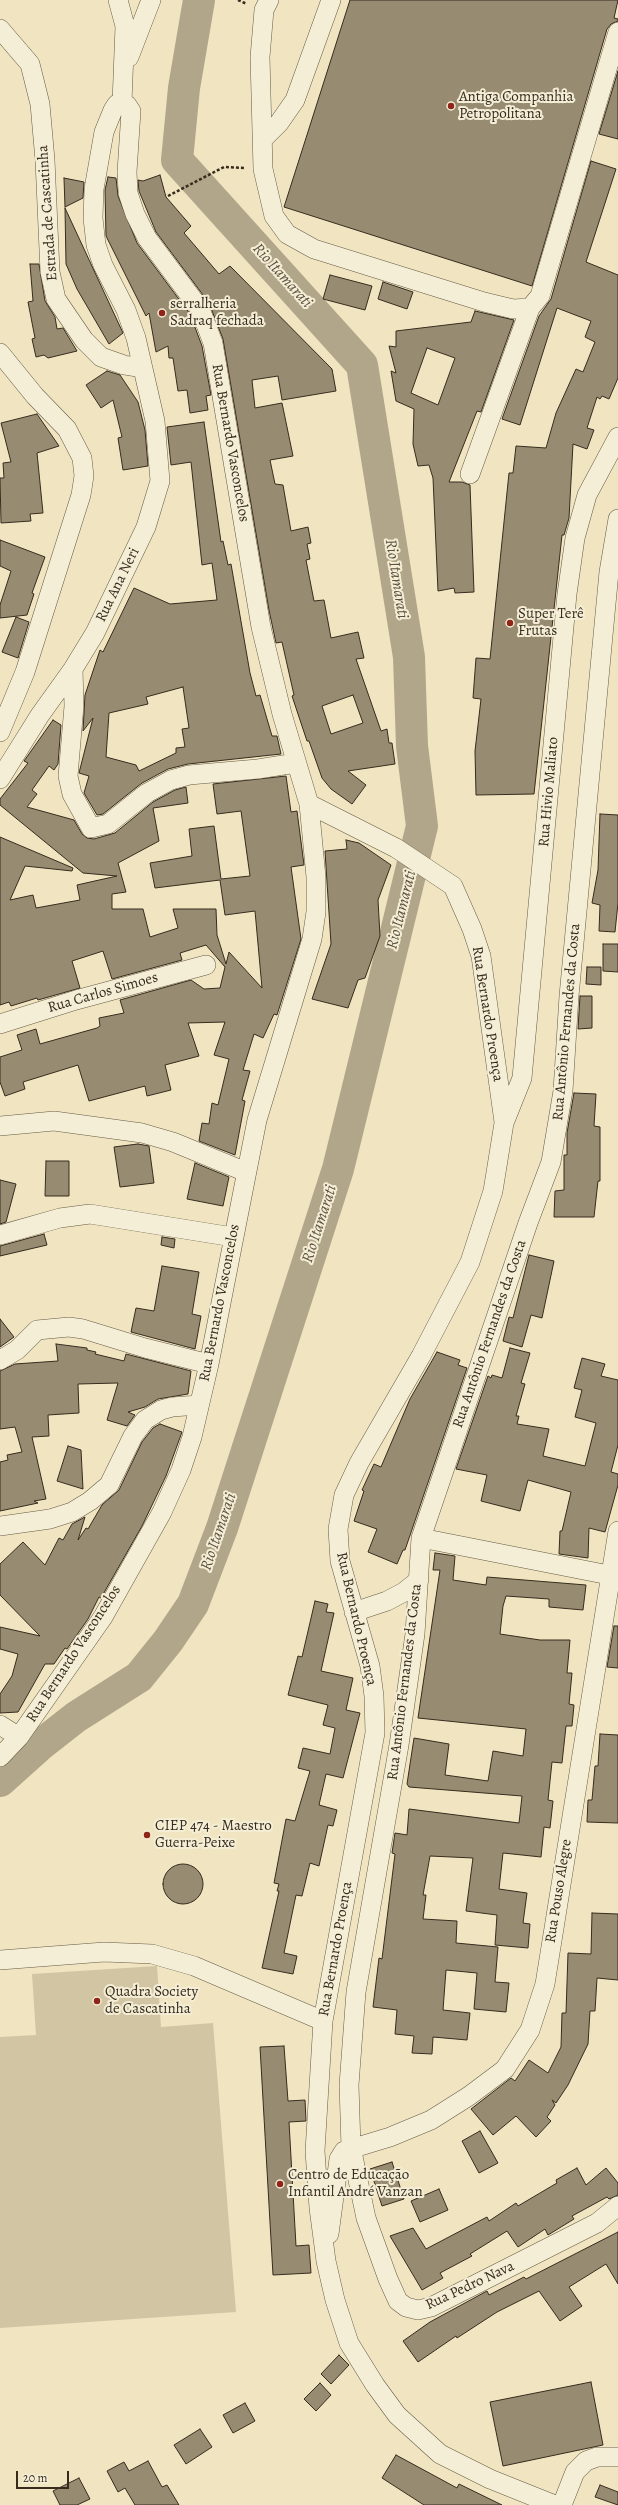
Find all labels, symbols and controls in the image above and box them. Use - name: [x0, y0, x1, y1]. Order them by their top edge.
- place label: Antiga Companhia Petropolitana: [459, 88, 574, 123]
- marker: Antiga Companhia Petropolitana: [446, 101, 456, 111]
- street label: Estrada de Cascatinha: [34, 144, 62, 282]
- water label: Rio Itamarati: [248, 240, 316, 312]
- place label: serralheria Sadraq fechada: [170, 295, 264, 330]
- marker: serralheria Sadraq fechada: [157, 308, 167, 318]
- street label: Rua Bernardo Vasconcelos: [207, 363, 253, 523]
- water label: Rio Itamarati: [380, 538, 412, 620]
- street label: Rua Ana Neri: [92, 545, 144, 625]
- place label: Super Terê Frutas: [518, 605, 584, 640]
- marker: Super Terê Frutas: [505, 618, 515, 628]
- street label: Rua Hivio Maliato: [535, 736, 563, 848]
- water label: Rio Itamarati: [383, 869, 421, 951]
- street label: Rua Antônio Fernandes da Costa: [549, 923, 585, 1121]
- street label: Rua Bernardo Proença: [467, 945, 507, 1083]
- street label: Rua Carlos Simoes: [46, 969, 160, 1017]
- water label: Rio Itamarati: [298, 1183, 342, 1265]
- street label: Rua Bernardo Vasconcelos: [196, 1223, 244, 1383]
- street label: Rua Antônio Fernandes da Costa: [449, 1237, 531, 1431]
- water label: Rio Itamarati: [197, 1491, 241, 1573]
- street label: Rua Bernardo Proença: [332, 1550, 380, 1688]
- street label: Rua Bernardo Vasconcelos: [23, 1582, 125, 1726]
- street label: Rua Antônio Fernandes da Costa: [384, 1583, 426, 1781]
- place label: CIEP 474 - Maestro Guerra-Peixe: [155, 1817, 272, 1852]
- marker: CIEP 474 - Maestro Guerra-Peixe: [142, 1830, 152, 1840]
- street label: Rua Pouso Alegre: [542, 1838, 576, 1944]
- street label: Rua Bernardo Proença: [315, 1880, 357, 2018]
- place label: Quadra Society de Cascatinha: [105, 1983, 198, 2018]
- marker: Quadra Society de Cascatinha: [92, 1996, 102, 2006]
- place label: Centro de Educação Infantil André Vanzan: [288, 2166, 423, 2201]
- marker: Centro de Educação Infantil André Vanzan: [275, 2179, 285, 2189]
- street label: Rua Pedro Nava: [423, 2258, 517, 2314]
- scale bar: [18, 2463, 71, 2489]
- text: 20 m: [23, 2470, 47, 2486]

